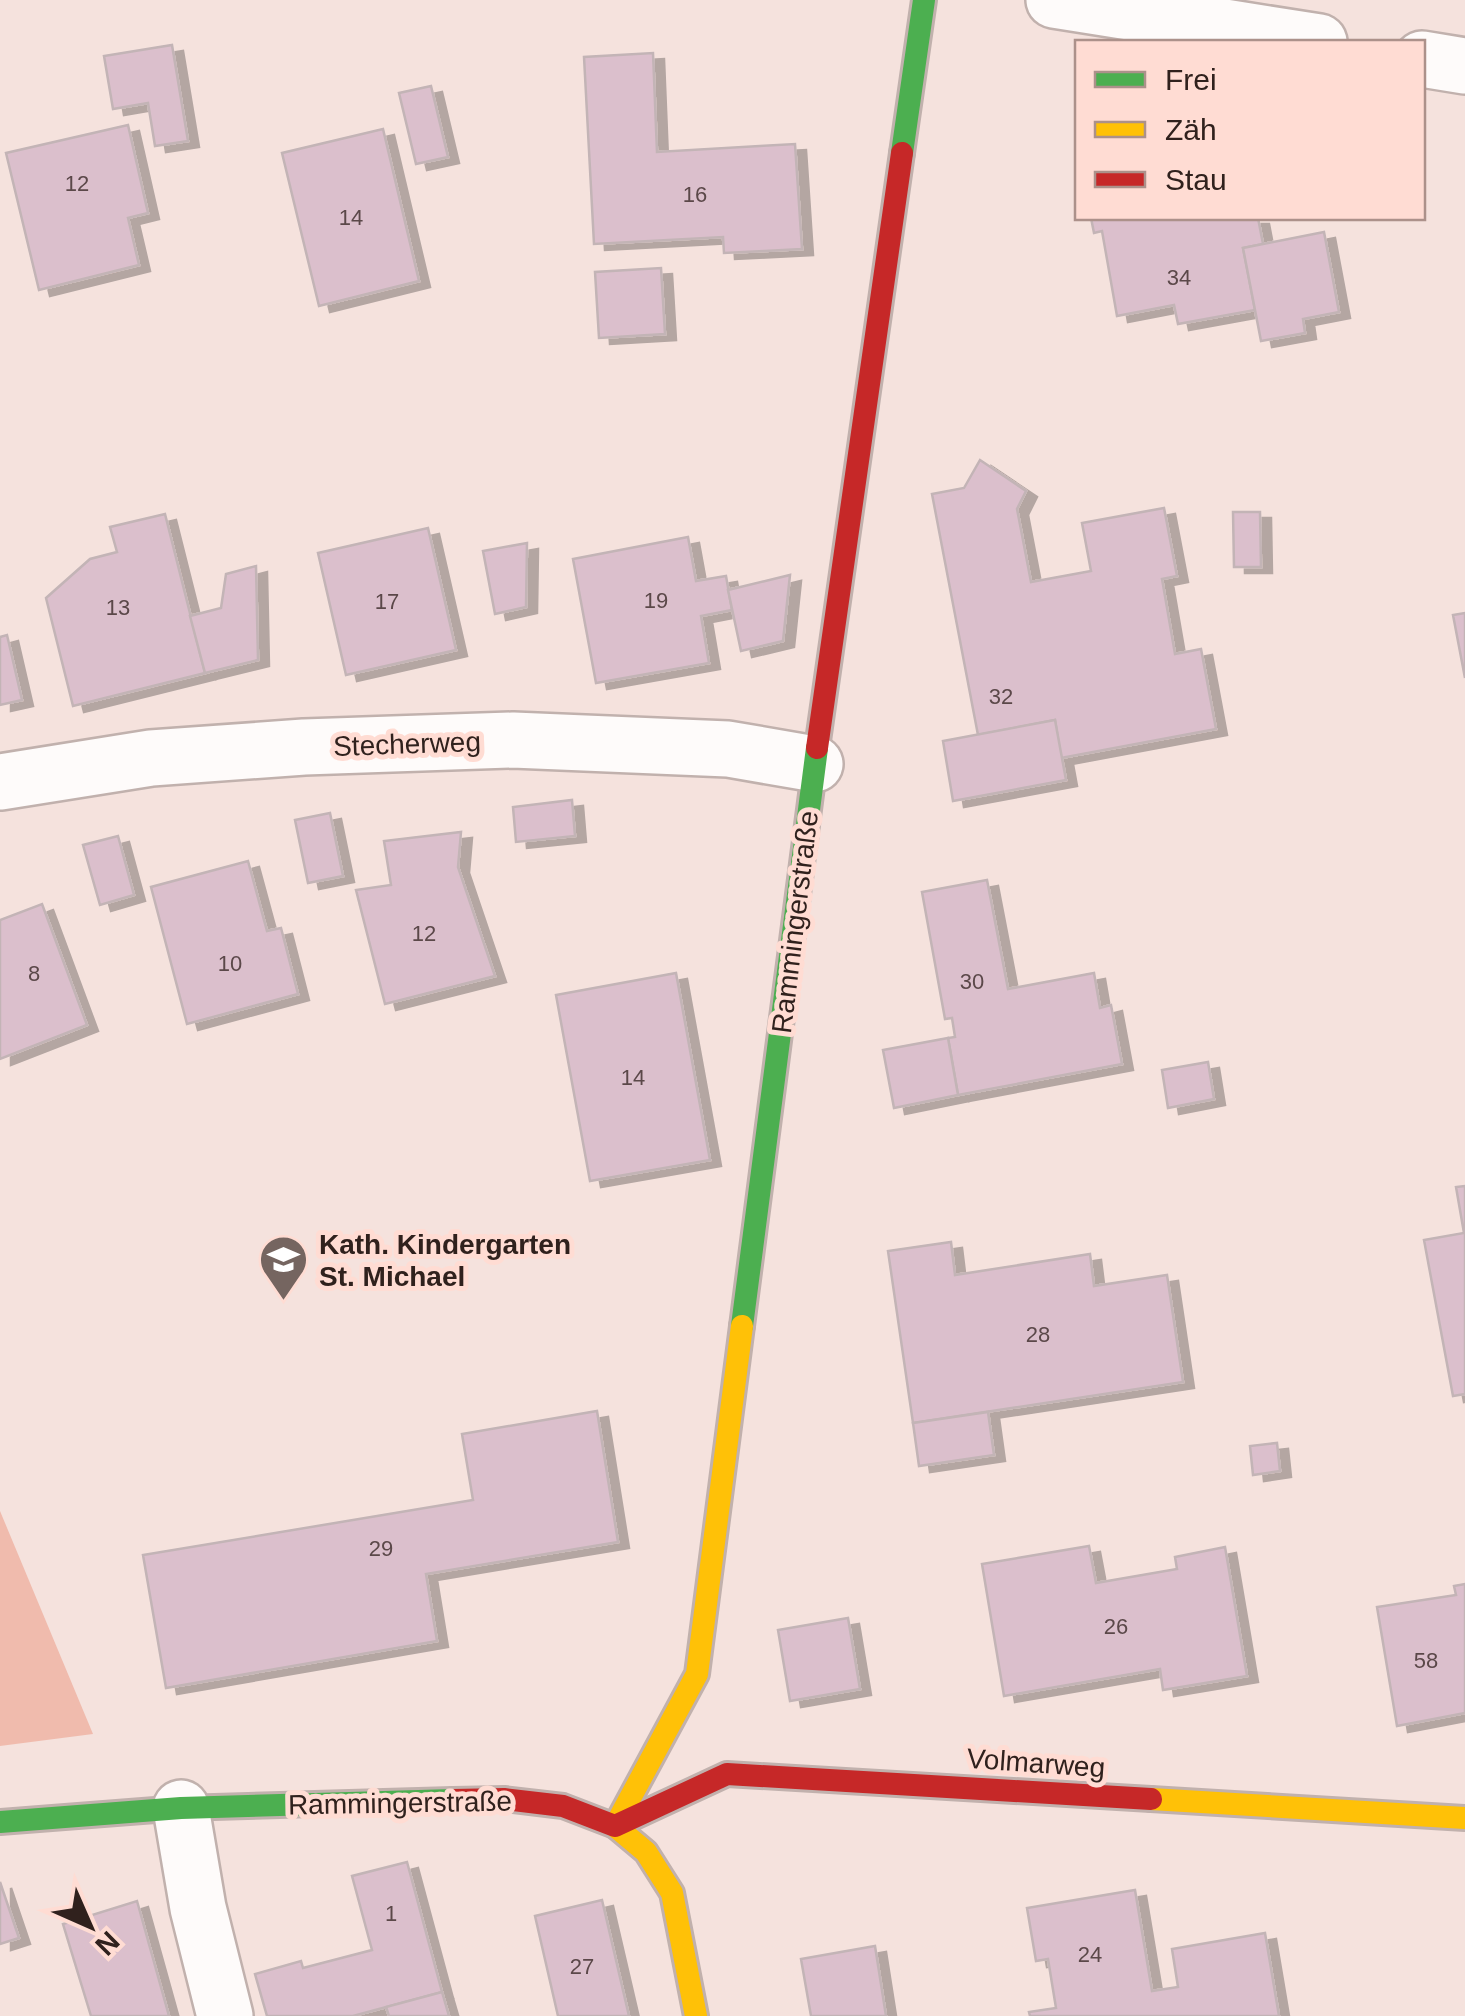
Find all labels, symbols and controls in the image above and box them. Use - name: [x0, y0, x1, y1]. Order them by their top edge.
- legend: [1075, 40, 1425, 220]
- text: Frei: [1165, 63, 1217, 96]
- text: Zäh: [1165, 113, 1217, 146]
- text: Stau: [1165, 163, 1227, 196]
- house number: 12: [65, 171, 89, 196]
- house number: 16: [683, 182, 707, 207]
- house number: 14: [339, 205, 363, 230]
- house number: 34: [1167, 265, 1191, 290]
- house number: 19: [644, 588, 668, 613]
- house number: 17: [375, 589, 399, 614]
- house number: 13: [106, 595, 130, 620]
- house number: 32: [989, 684, 1013, 709]
- street label: Stecherweg: [333, 726, 481, 762]
- street label: Rammingerstraße: [766, 809, 824, 1035]
- house number: 12: [412, 921, 436, 946]
- house number: 10: [218, 951, 242, 976]
- house number: 8: [28, 961, 40, 986]
- house number: 30: [960, 969, 984, 994]
- house number: 14: [621, 1065, 645, 1090]
- place label: Kath. Kindergarten St. Michael: [319, 1229, 571, 1292]
- school or university icon: Kath. Kindergarten St. Michael: [258, 1234, 310, 1302]
- house number: 28: [1026, 1322, 1050, 1347]
- house number: 29: [369, 1536, 393, 1561]
- house number: 26: [1104, 1614, 1128, 1639]
- house number: 58: [1414, 1648, 1438, 1673]
- street label: Volmarweg: [966, 1743, 1106, 1783]
- street label: Rammingerstraße: [288, 1786, 512, 1820]
- north arrow: [40, 1876, 140, 1976]
- house number: 1: [385, 1901, 397, 1926]
- text: N: [89, 1925, 125, 1961]
- house number: 24: [1078, 1942, 1102, 1967]
- house number: 27: [570, 1954, 594, 1979]

